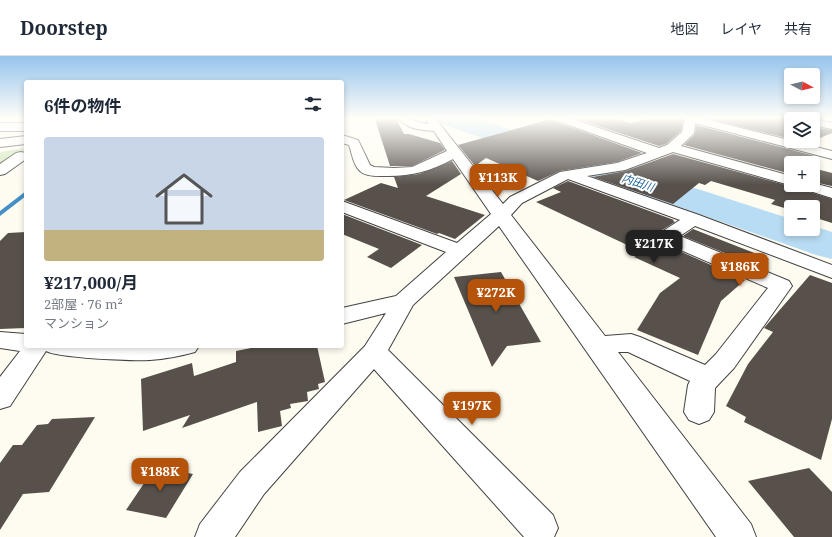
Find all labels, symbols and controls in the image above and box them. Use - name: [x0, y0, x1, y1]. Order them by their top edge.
- text: Doorstep: [20, 15, 108, 41]
- text: 地図: [670, 19, 698, 38]
- text: レイヤ: [720, 19, 762, 38]
- text: 共有: [784, 19, 812, 38]
- north arrow: [784, 68, 820, 104]
- map controls: [784, 68, 820, 236]
- icon: filters: [302, 93, 324, 115]
- text: 6件の物件: [44, 94, 122, 117]
- button: layers: [784, 112, 820, 148]
- button: +: [784, 156, 820, 192]
- icon: home: [148, 163, 220, 235]
- pin: ¥113K: [470, 164, 526, 198]
- text: ¥113K: [479, 168, 517, 186]
- water label: 内田川: [620, 170, 657, 195]
- button: −: [784, 200, 820, 236]
- pin: ¥217K: [626, 230, 682, 264]
- text: ¥217K: [635, 234, 673, 252]
- pin: ¥186K: [712, 253, 768, 287]
- text: ¥186K: [721, 257, 759, 275]
- text: ¥217,000/月: [44, 271, 138, 294]
- pin: ¥272K: [468, 279, 524, 313]
- text: ¥272K: [477, 283, 515, 301]
- text: 2部屋 · 76 m²: [44, 295, 123, 313]
- text: マンション: [44, 314, 109, 332]
- pin: ¥197K: [444, 392, 500, 426]
- text: ¥197K: [453, 396, 491, 414]
- pin: ¥188K: [132, 458, 188, 492]
- text: ¥188K: [141, 462, 179, 480]

